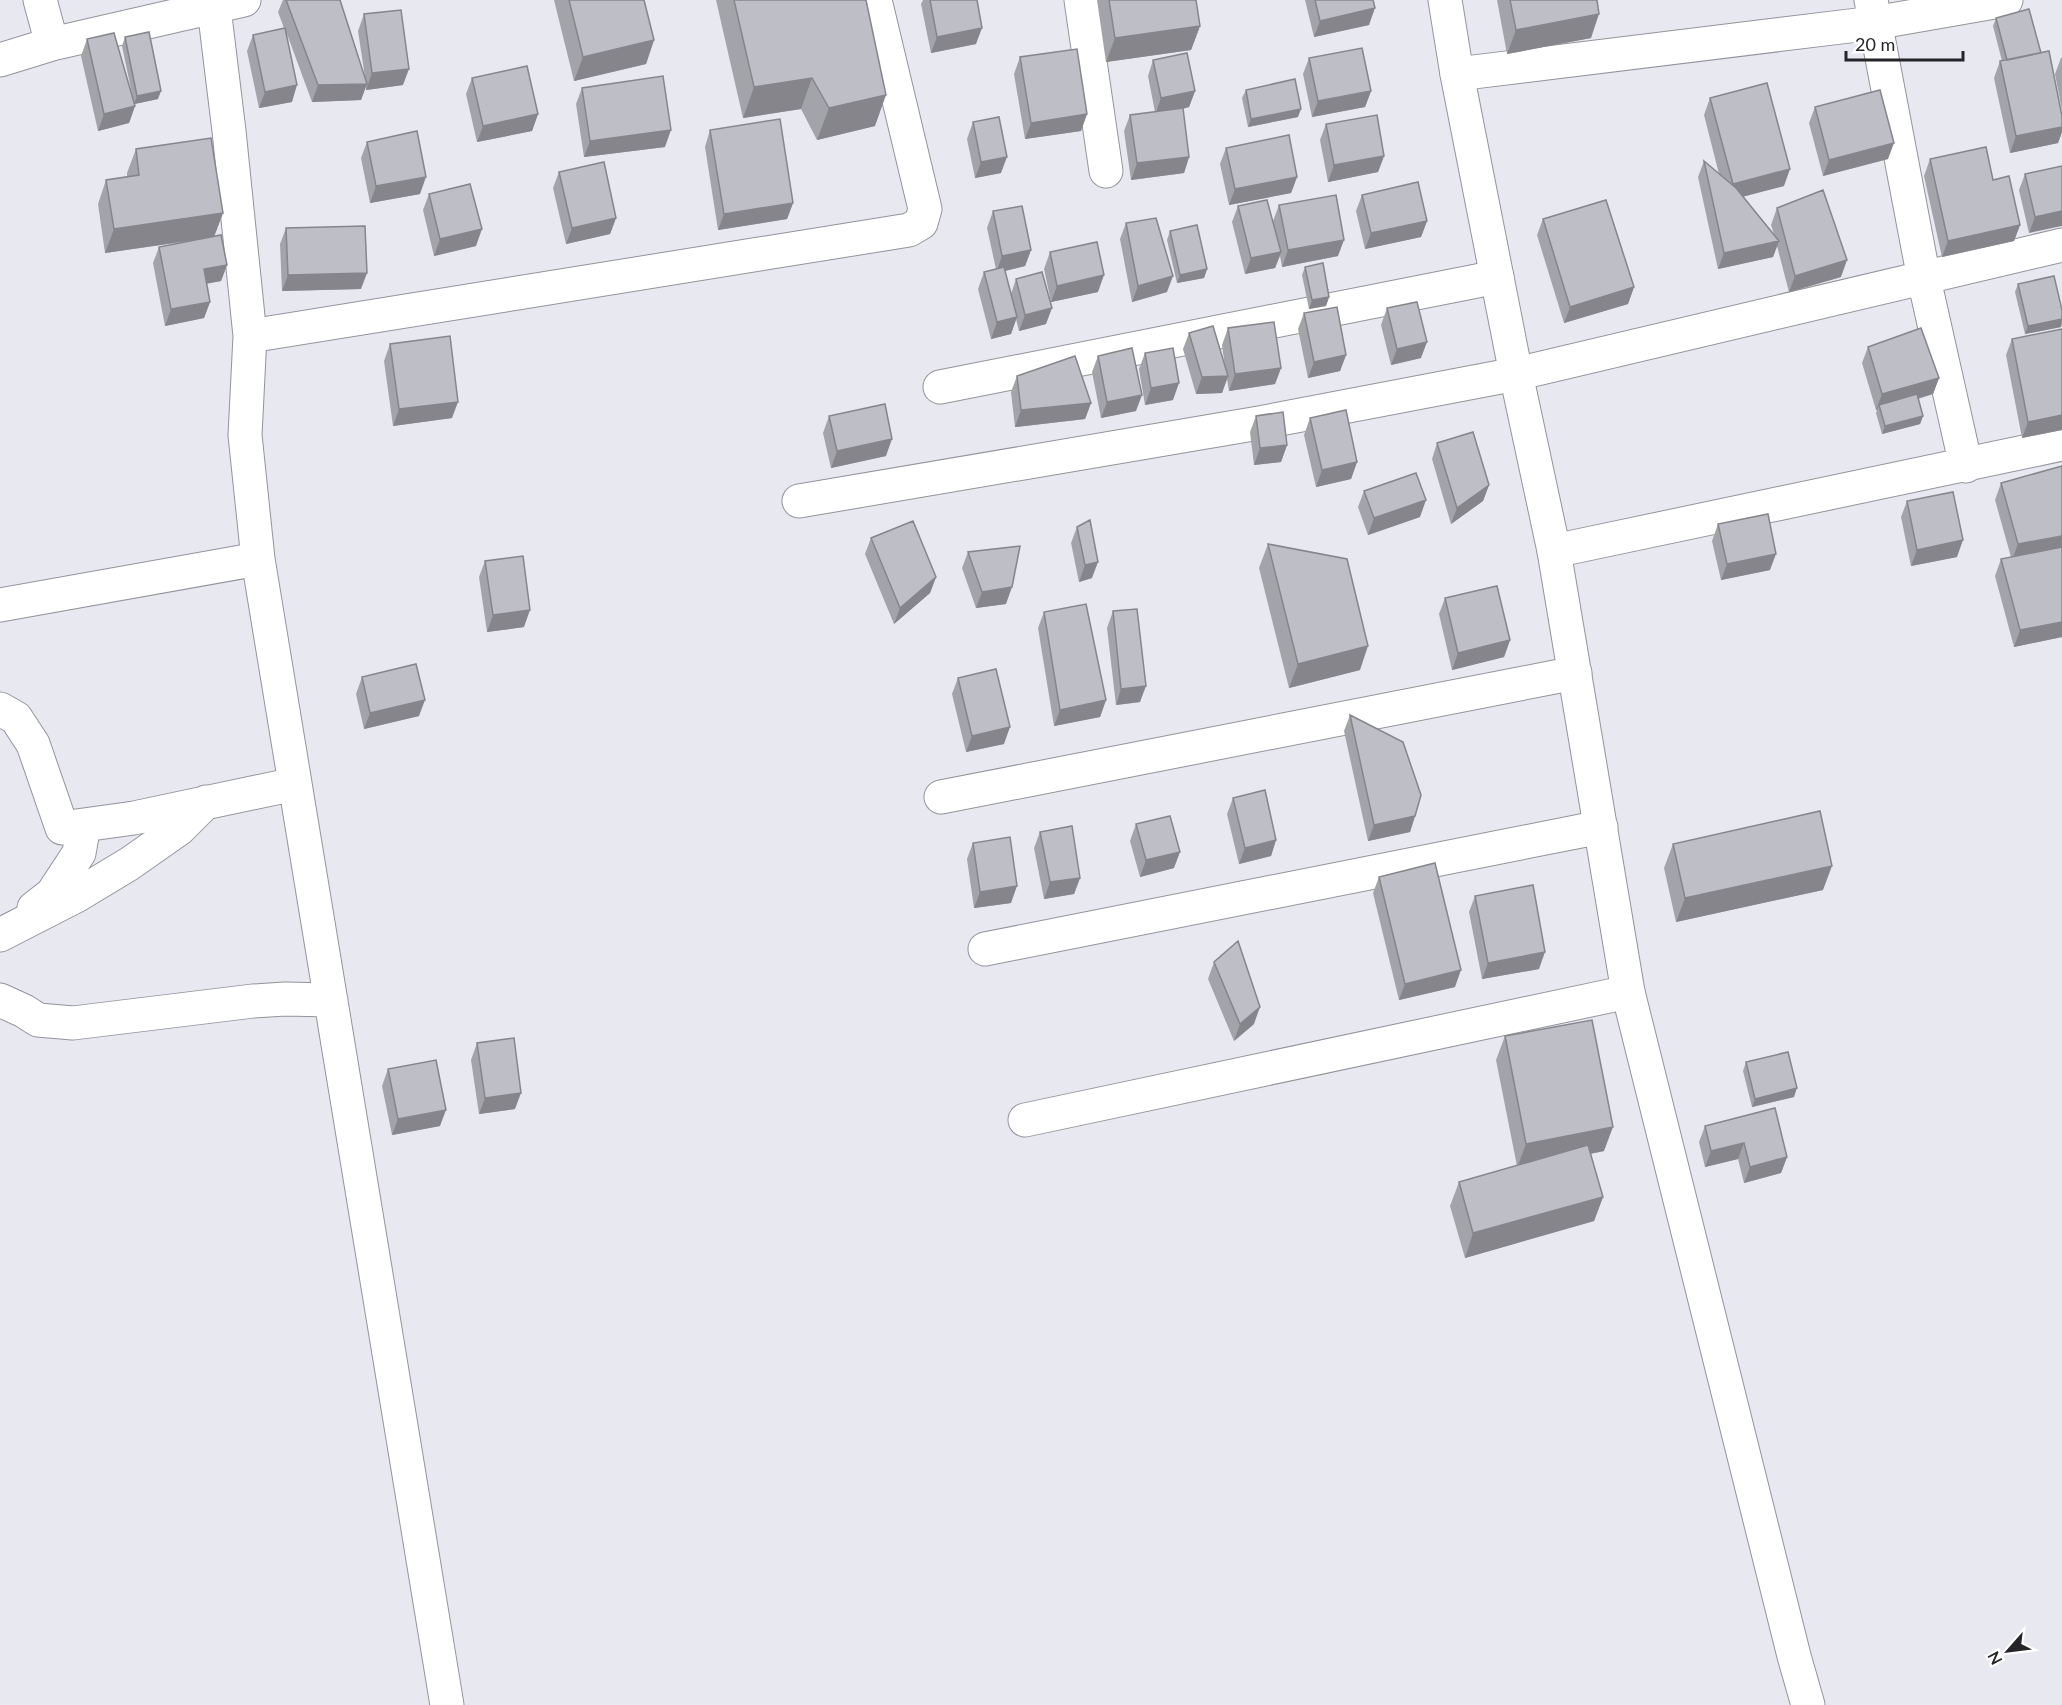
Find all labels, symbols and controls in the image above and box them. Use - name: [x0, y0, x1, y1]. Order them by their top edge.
- scale bar: [1846, 24, 1963, 62]
- text: 20 m: [1855, 33, 1895, 55]
- north arrow: [1978, 1621, 2038, 1681]
- text: N: [1983, 1648, 2006, 1668]

